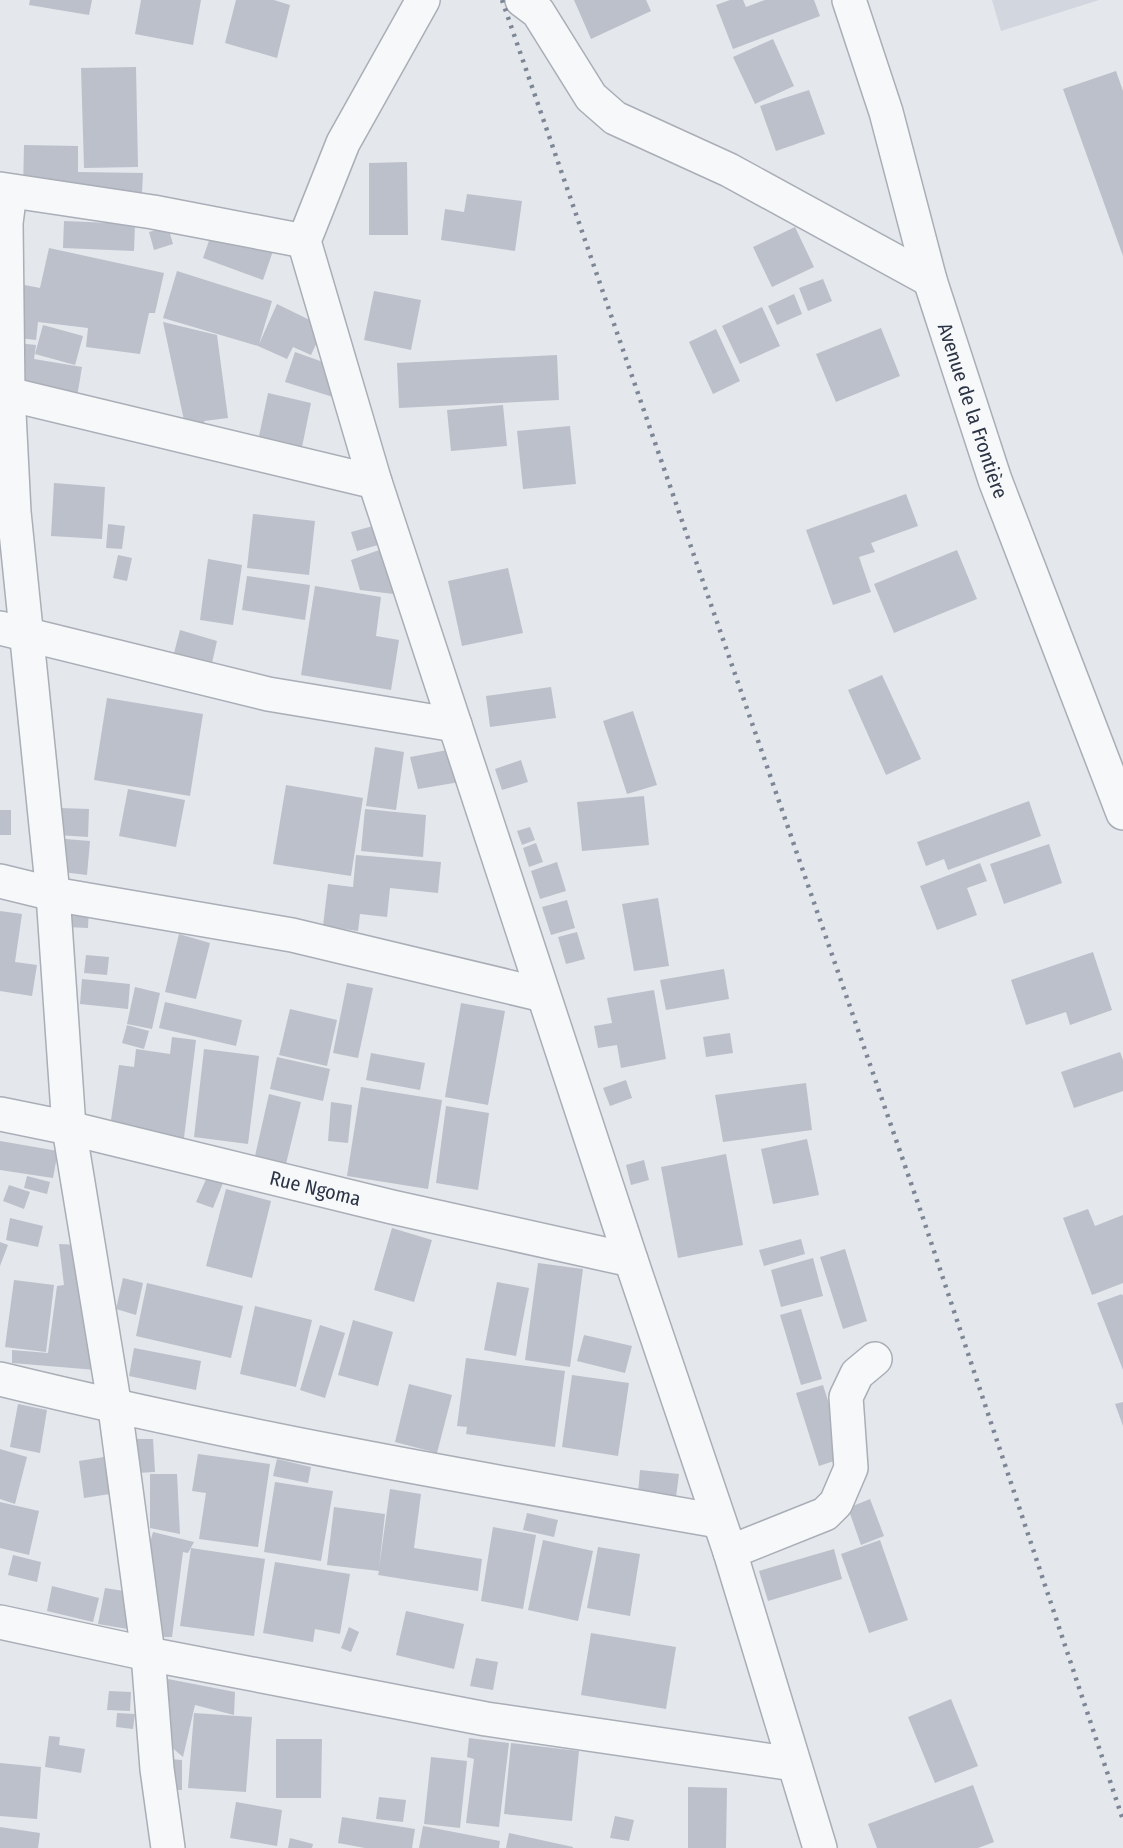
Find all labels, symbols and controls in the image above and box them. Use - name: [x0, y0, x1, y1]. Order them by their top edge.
- street label: Avenue de la Frontière: [933, 320, 1013, 502]
- street label: Rue Ngoma: [267, 1166, 363, 1211]

